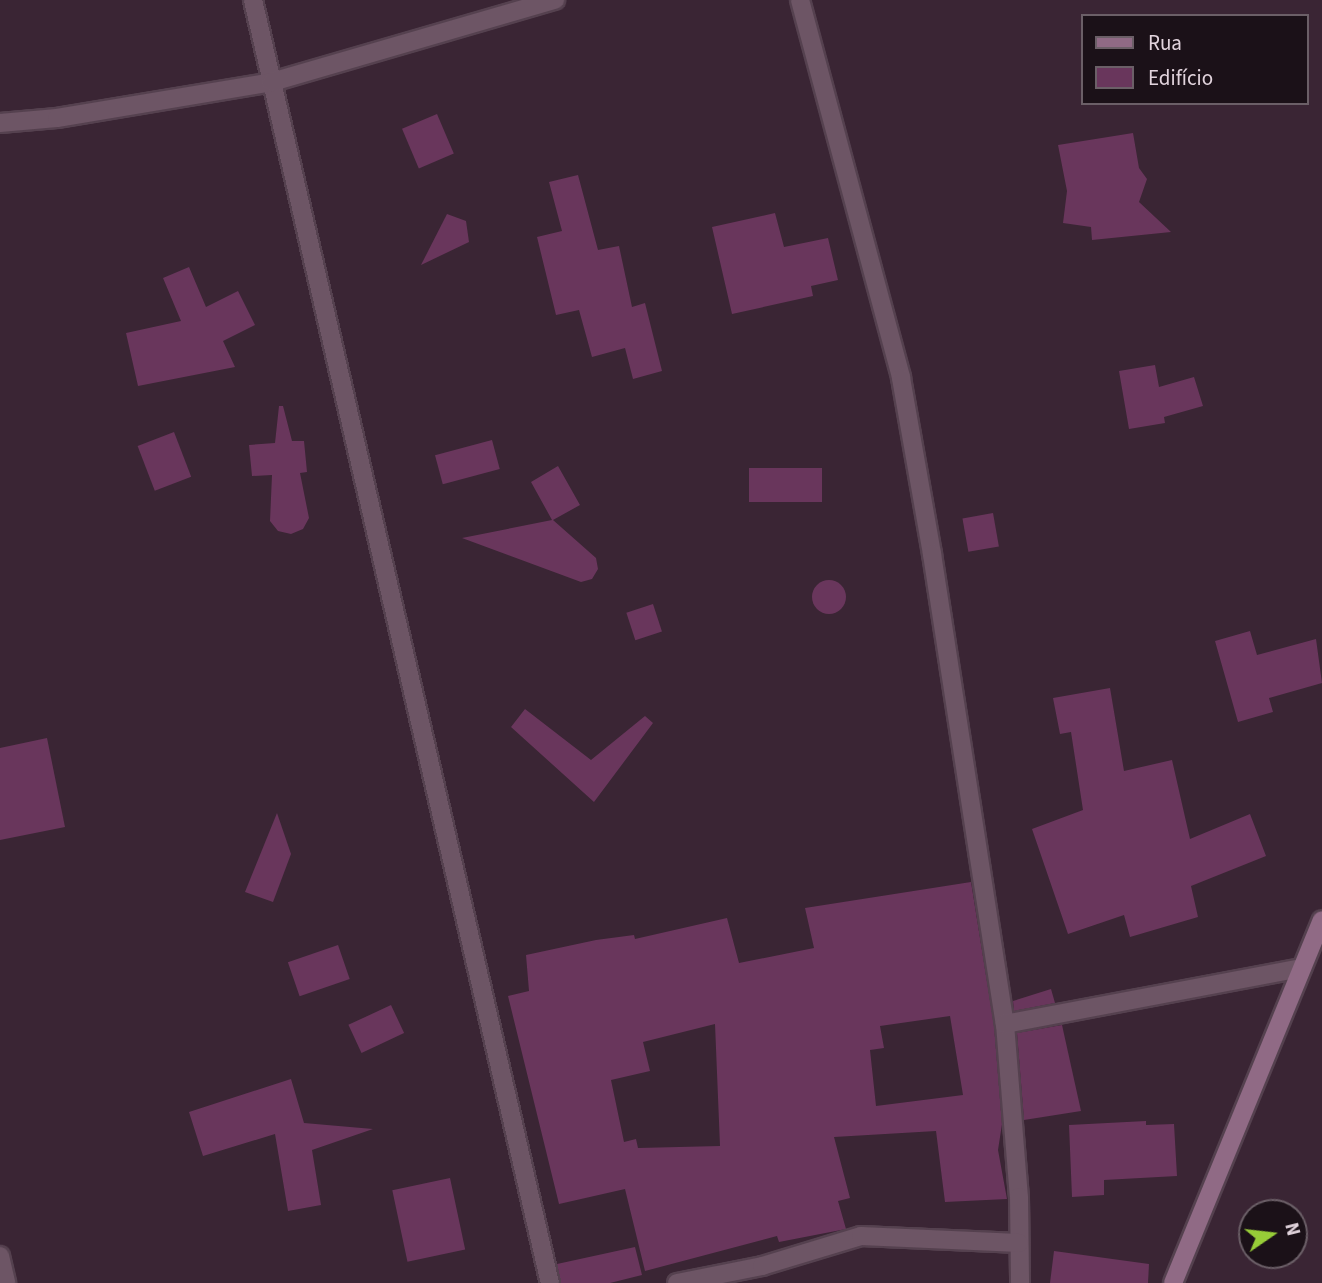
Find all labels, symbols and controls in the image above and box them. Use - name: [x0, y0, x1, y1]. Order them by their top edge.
- legend: [1080, 14, 1308, 105]
- text: Rua: [1148, 28, 1182, 58]
- text: Edifício: [1148, 63, 1213, 93]
- north arrow: [1238, 1199, 1308, 1269]
- text: N: [1277, 1220, 1307, 1239]

